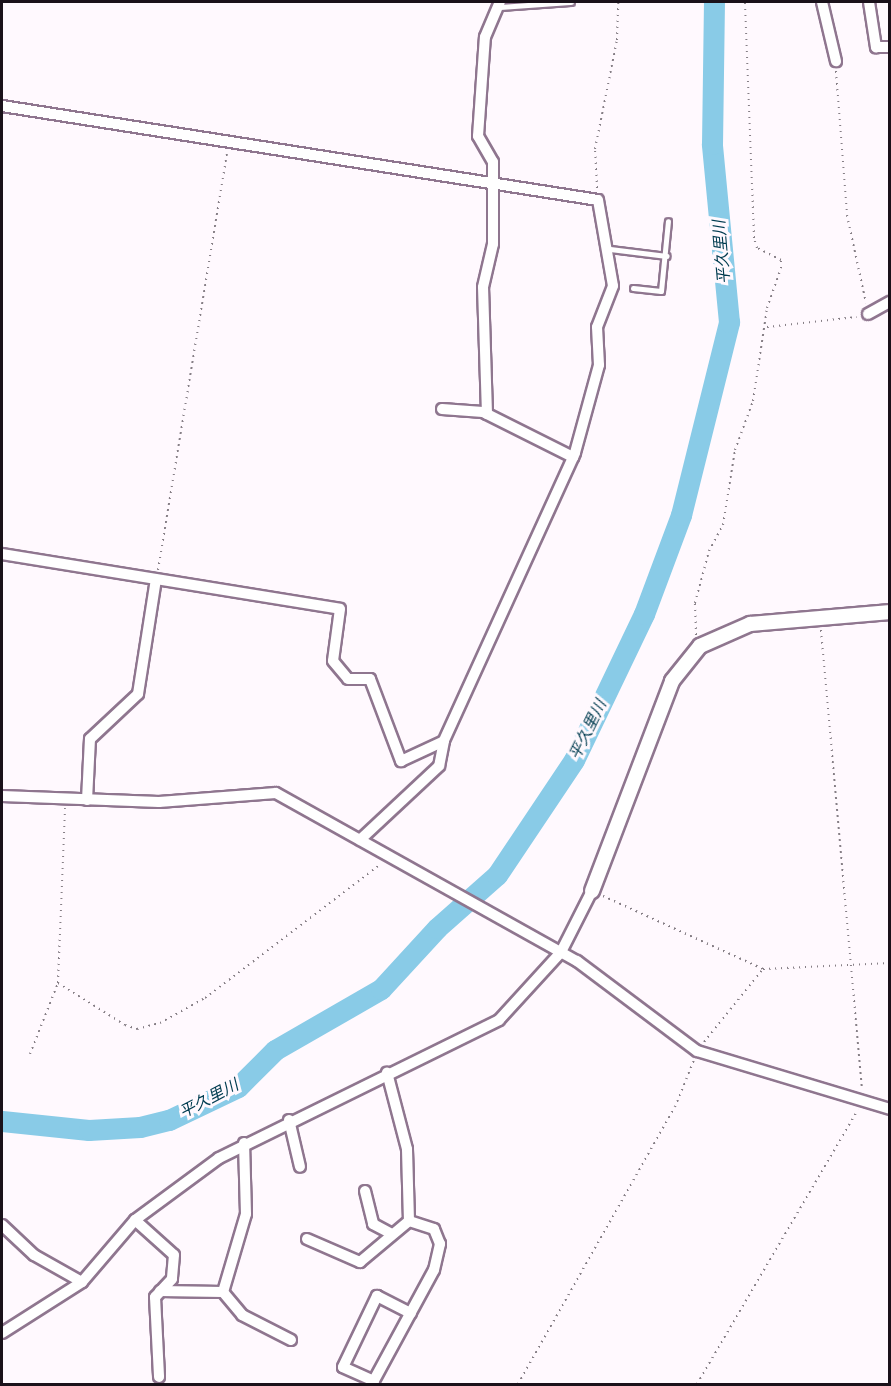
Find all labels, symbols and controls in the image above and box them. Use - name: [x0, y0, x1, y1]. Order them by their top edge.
- water label: 平久里川: [710, 219, 734, 285]
- water label: 平久里川: [565, 697, 611, 763]
- water label: 平久里川: [176, 1076, 242, 1122]

